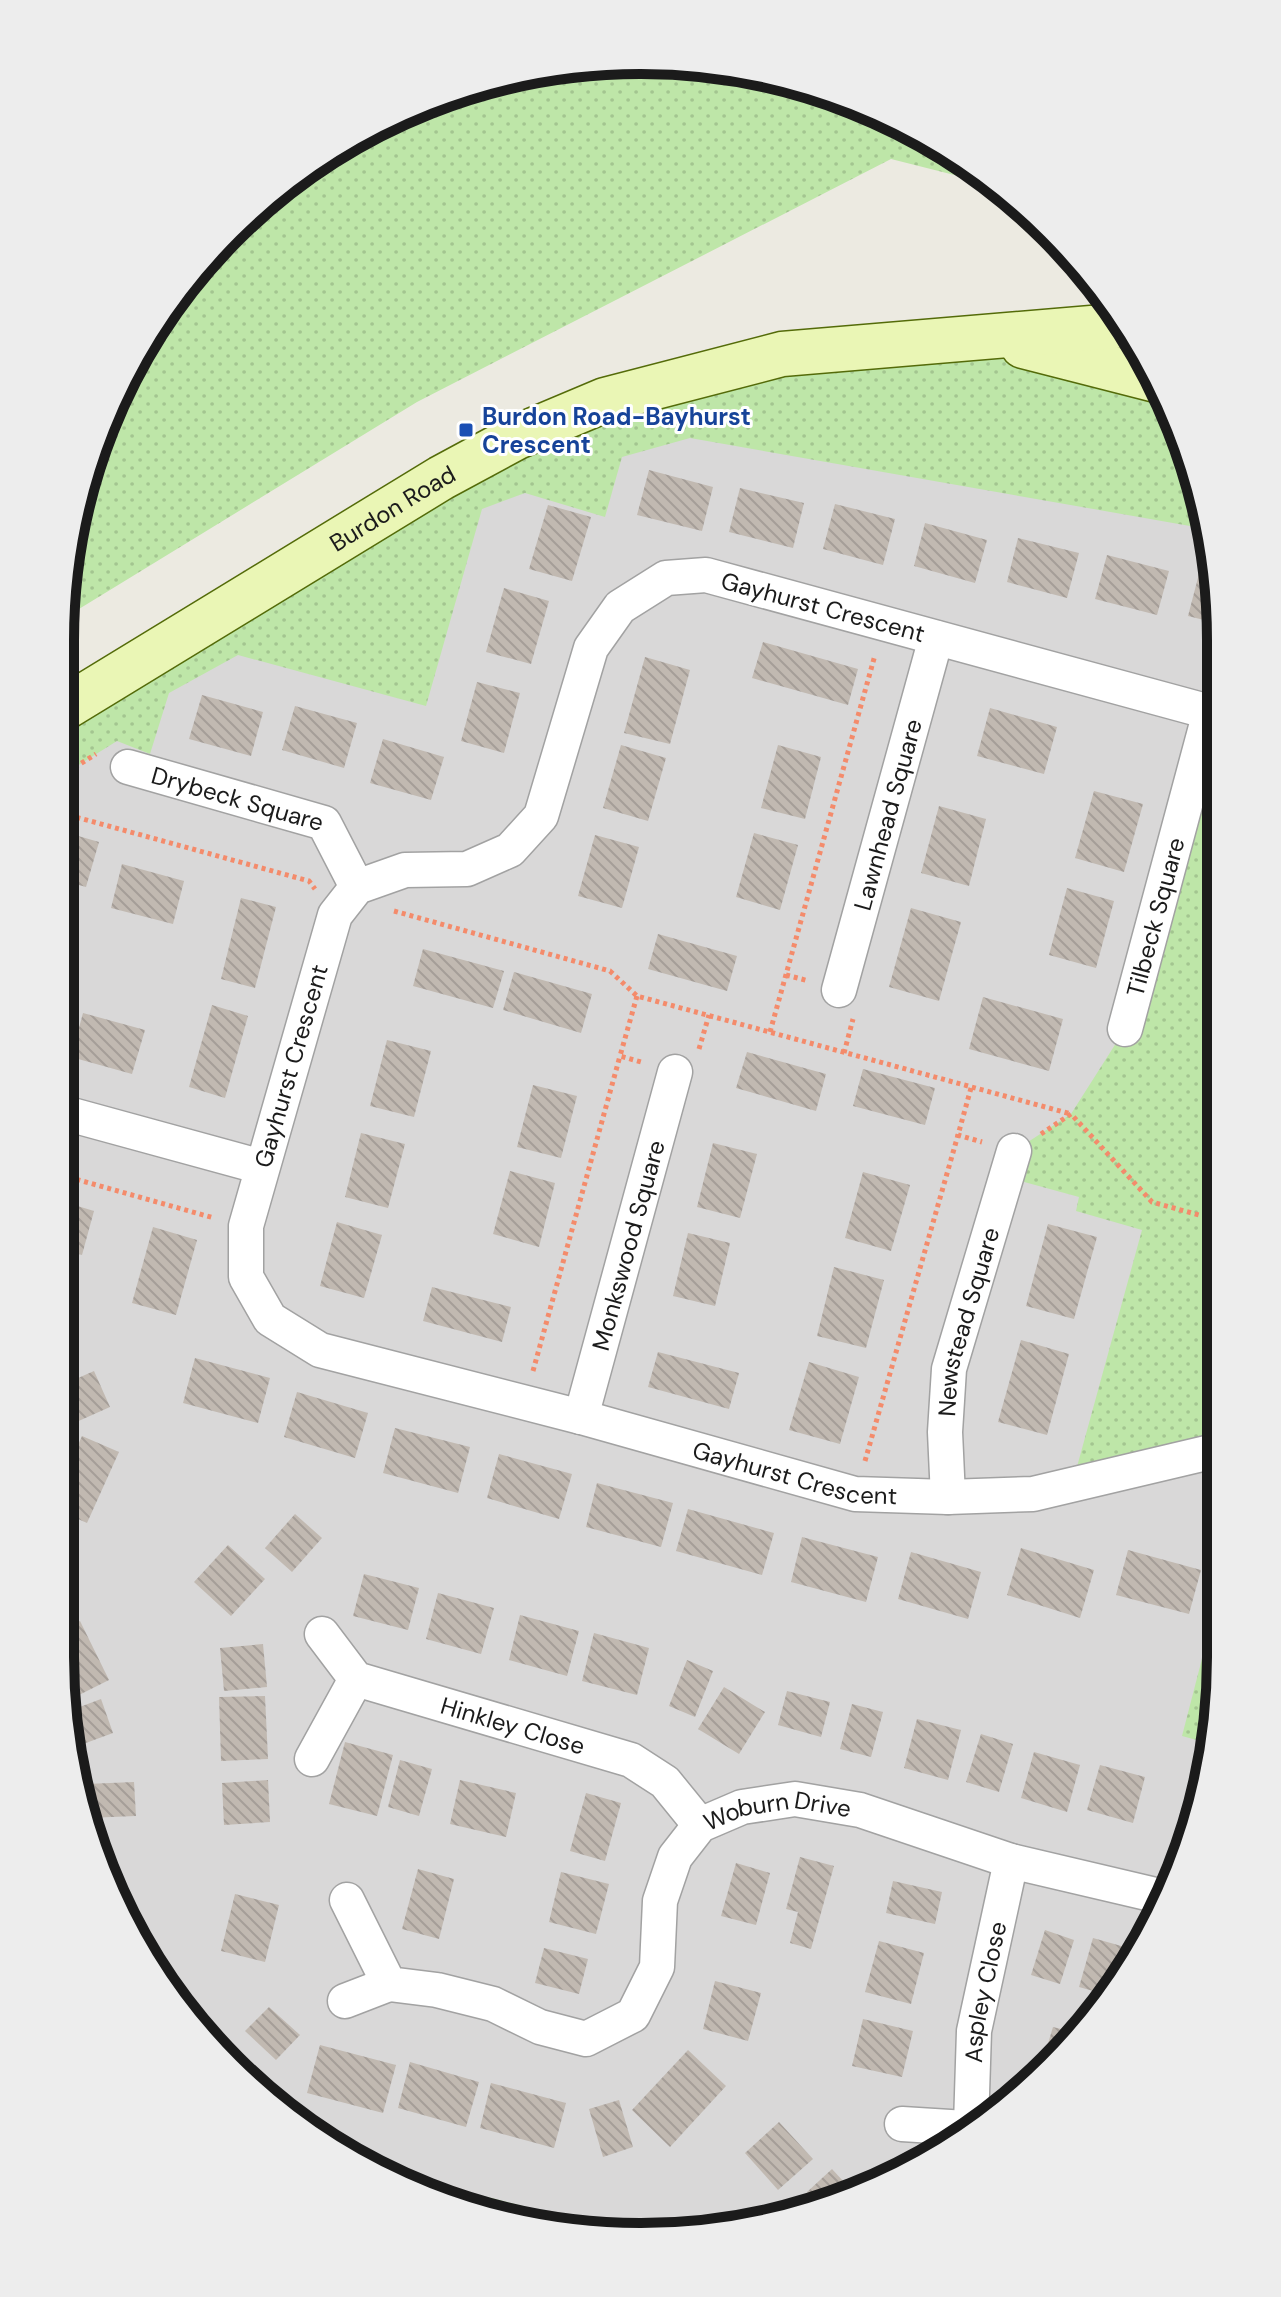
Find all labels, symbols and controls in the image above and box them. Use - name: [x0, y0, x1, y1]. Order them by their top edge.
- place label: Burdon Road-Bayhurst Crescent: [482, 401, 751, 460]
- marker: Burdon Road-Bayhurst Crescent: [457, 421, 475, 439]
- street label: Burdon Road: [323, 458, 461, 558]
- street label: Gayhurst Crescent: [718, 565, 928, 649]
- street label: Lawnhead Square: [846, 715, 929, 914]
- street label: Drybeck Square: [148, 759, 327, 838]
- street label: Tilbeck Square: [1119, 834, 1191, 1000]
- street label: Gayhurst Crescent: [247, 961, 335, 1171]
- street label: Monkswood Square: [584, 1137, 671, 1354]
- street label: Newstead Square: [931, 1224, 1006, 1417]
- street label: Gayhurst Crescent: [689, 1434, 898, 1511]
- street label: Hinkley Close: [437, 1689, 589, 1761]
- street label: Woburn Drive: [699, 1784, 854, 1837]
- street label: Aspley Close: [957, 1918, 1013, 2063]

